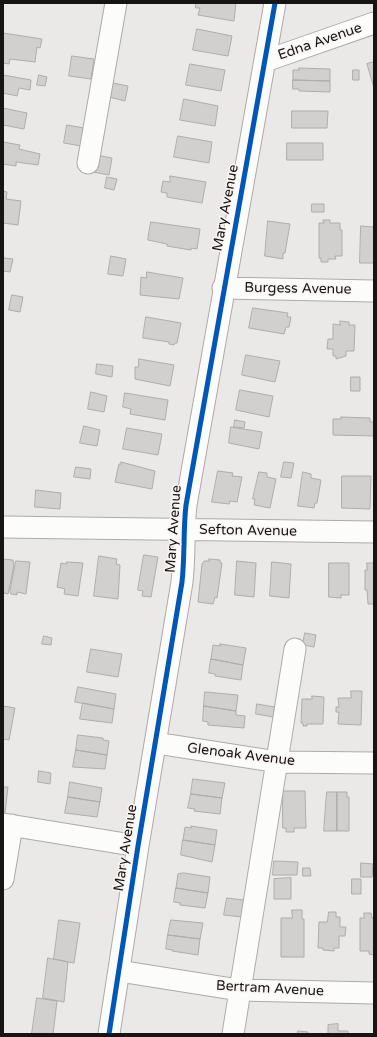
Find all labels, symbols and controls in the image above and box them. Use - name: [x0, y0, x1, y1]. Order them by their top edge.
- street label: Edna Avenue: [276, 20, 364, 64]
- street label: Mary Avenue: [209, 163, 243, 253]
- street label: Burgess Avenue: [244, 280, 352, 298]
- street label: Mary Avenue: [163, 485, 185, 573]
- street label: Sefton Avenue: [199, 522, 297, 540]
- street label: Glenoak Avenue: [186, 740, 296, 770]
- street label: Mary Avenue: [111, 803, 141, 893]
- street label: Bertram Avenue: [216, 978, 324, 1000]

